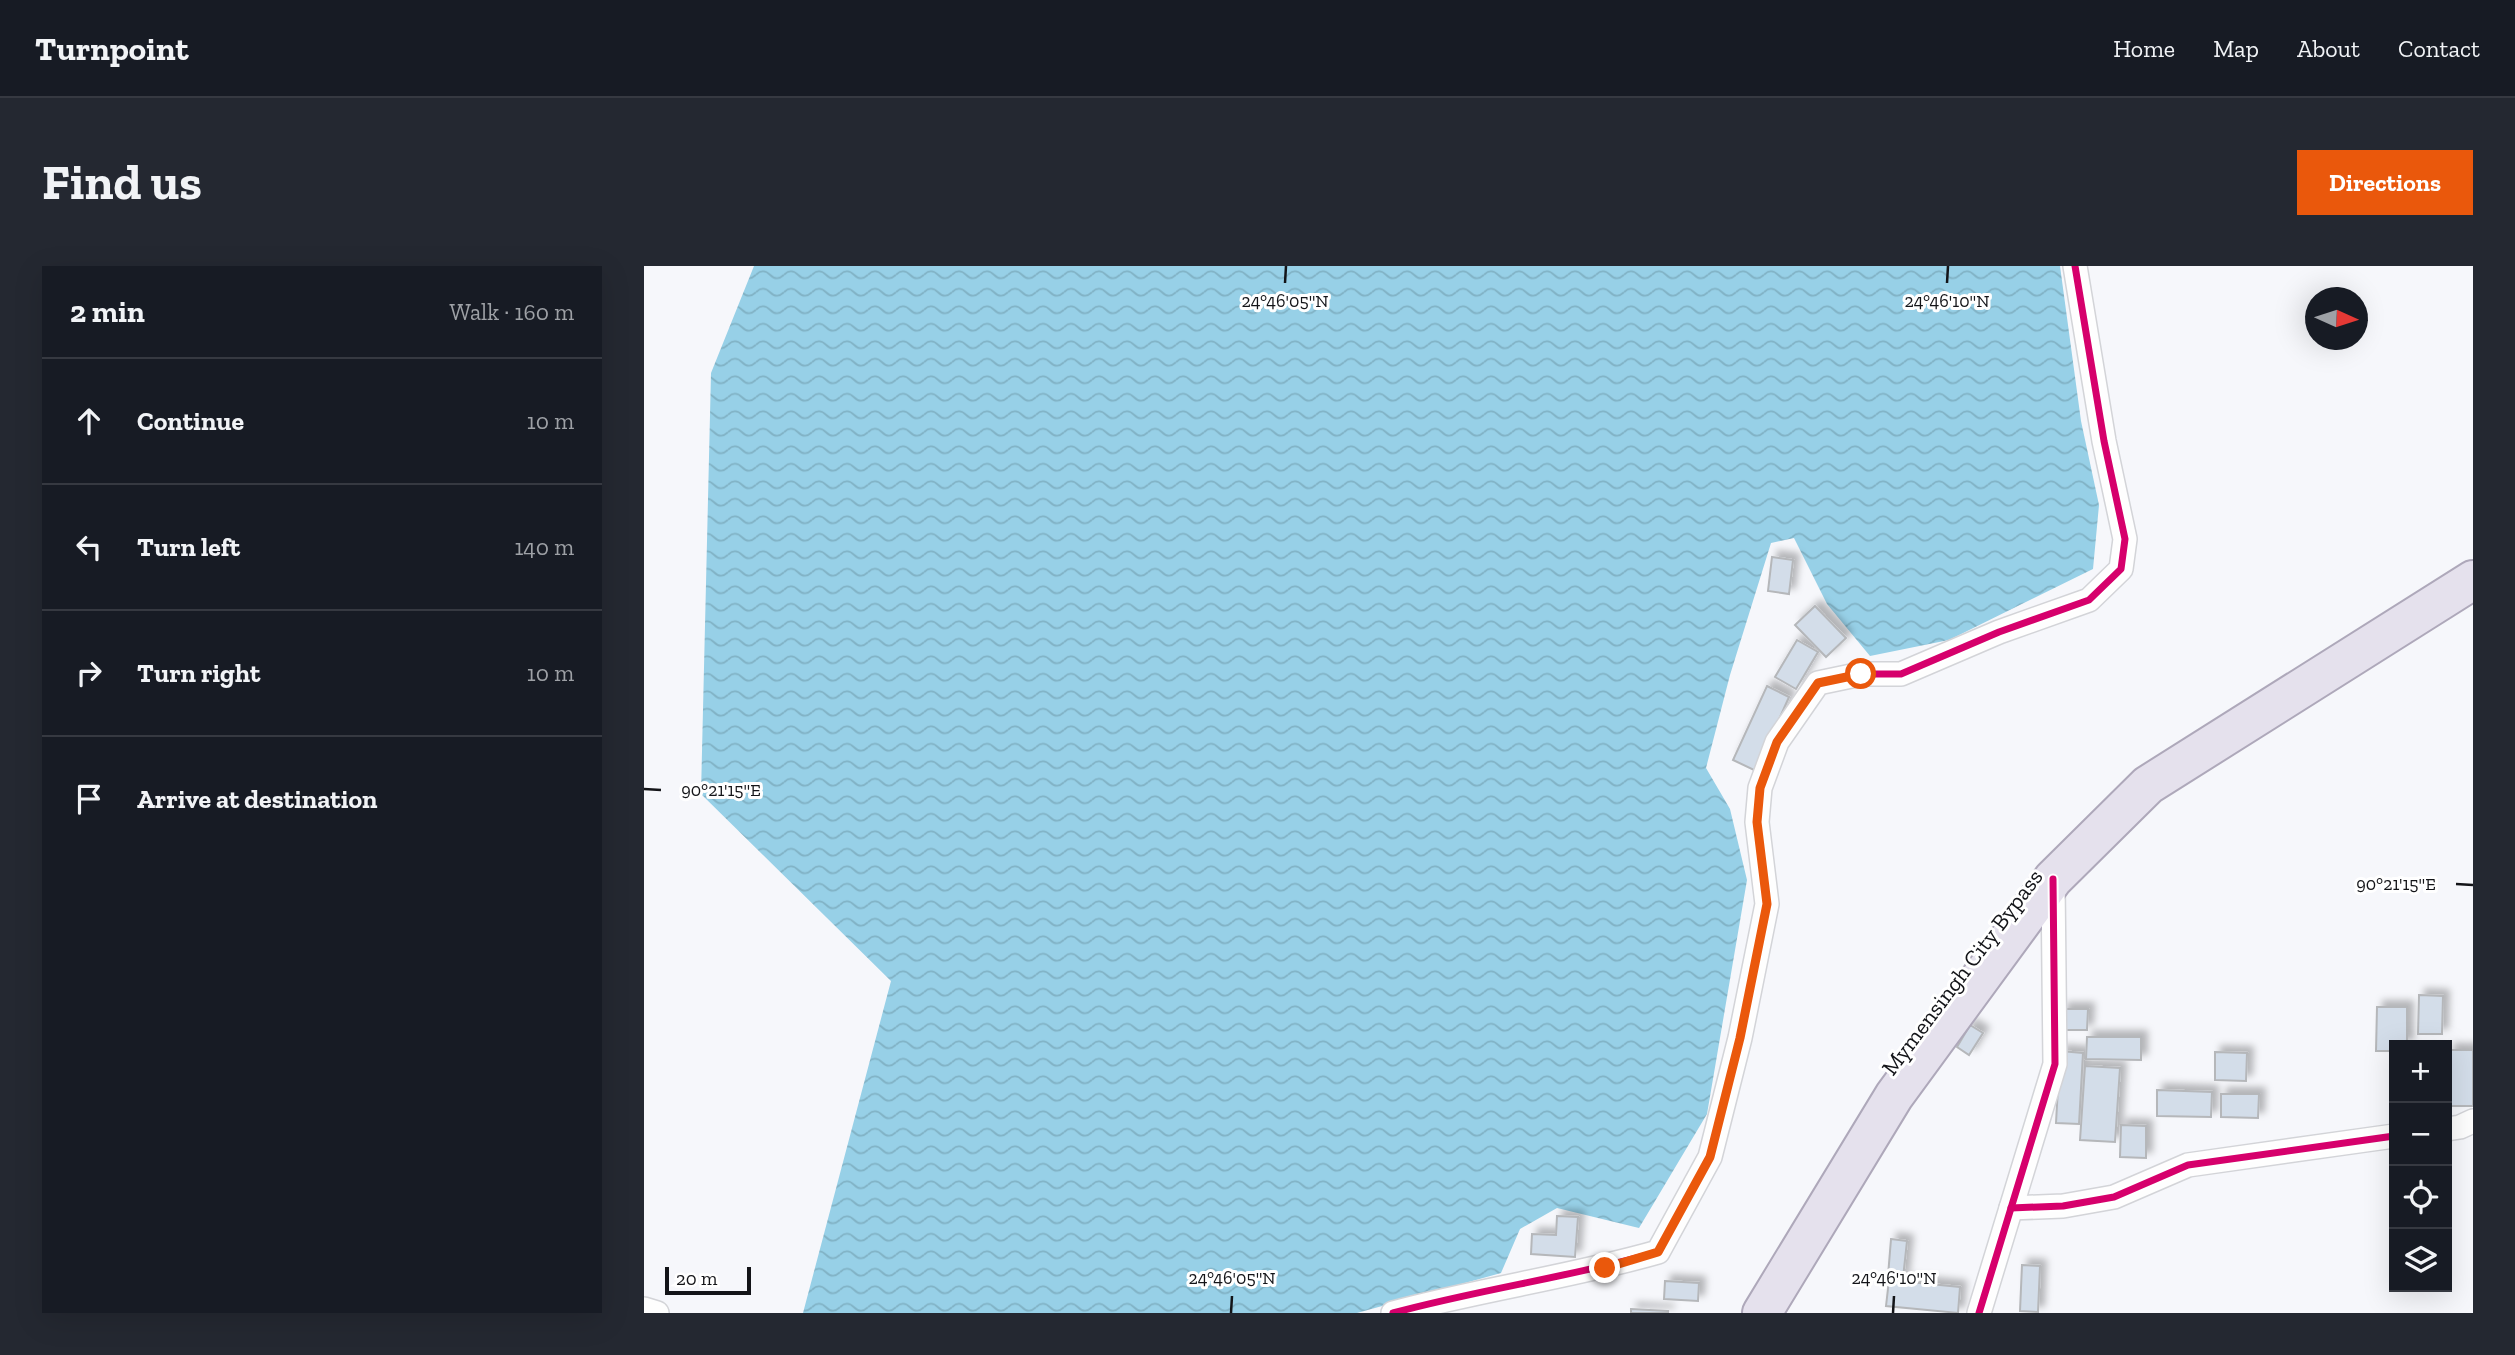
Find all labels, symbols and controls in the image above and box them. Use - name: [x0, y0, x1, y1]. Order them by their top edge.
- text: Turnpoint: [35, 29, 189, 68]
- text: Home: [2113, 34, 2175, 63]
- text: Map: [2213, 34, 2259, 63]
- text: About: [2297, 34, 2360, 63]
- text: Contact: [2398, 34, 2480, 63]
- button: Directions: [2297, 150, 2473, 215]
- text: Find us: [42, 153, 202, 212]
- north arrow: [2305, 287, 2368, 350]
- text: 24°46'05"N: [1241, 290, 1329, 312]
- text: 24°46'10"N: [1905, 290, 1989, 312]
- text: 2 min: [70, 294, 145, 330]
- text: Walk · 160 m: [449, 298, 574, 326]
- icon: ahead: [70, 402, 108, 440]
- text: Continue: [137, 405, 244, 437]
- text: 10 m: [527, 407, 574, 435]
- icon: left: [70, 528, 108, 566]
- text: Turn left: [137, 531, 240, 563]
- text: 140 m: [514, 533, 574, 561]
- icon: right: [70, 654, 108, 692]
- text: Turn right: [137, 657, 260, 689]
- route start: [1845, 658, 1876, 689]
- text: 10 m: [527, 659, 574, 687]
- text: 90°21'15"E: [681, 779, 761, 801]
- icon: arrive: [70, 780, 108, 818]
- text: Arrive at destination: [137, 783, 377, 815]
- street label: Mymensingh City Bypass: [1875, 863, 2049, 1081]
- text: 90°21'15"E: [2356, 873, 2436, 895]
- map controls: [2389, 1040, 2452, 1292]
- button: +: [2389, 1040, 2452, 1103]
- button: −: [2389, 1103, 2452, 1166]
- button: locate: [2389, 1166, 2452, 1229]
- button: layers: [2389, 1229, 2452, 1292]
- route end: [1589, 1252, 1620, 1283]
- scale bar: [665, 1264, 751, 1296]
- text: 20 m: [676, 1267, 717, 1290]
- text: 24°46'05"N: [1188, 1267, 1276, 1289]
- text: 24°46'10"N: [1852, 1267, 1936, 1289]

